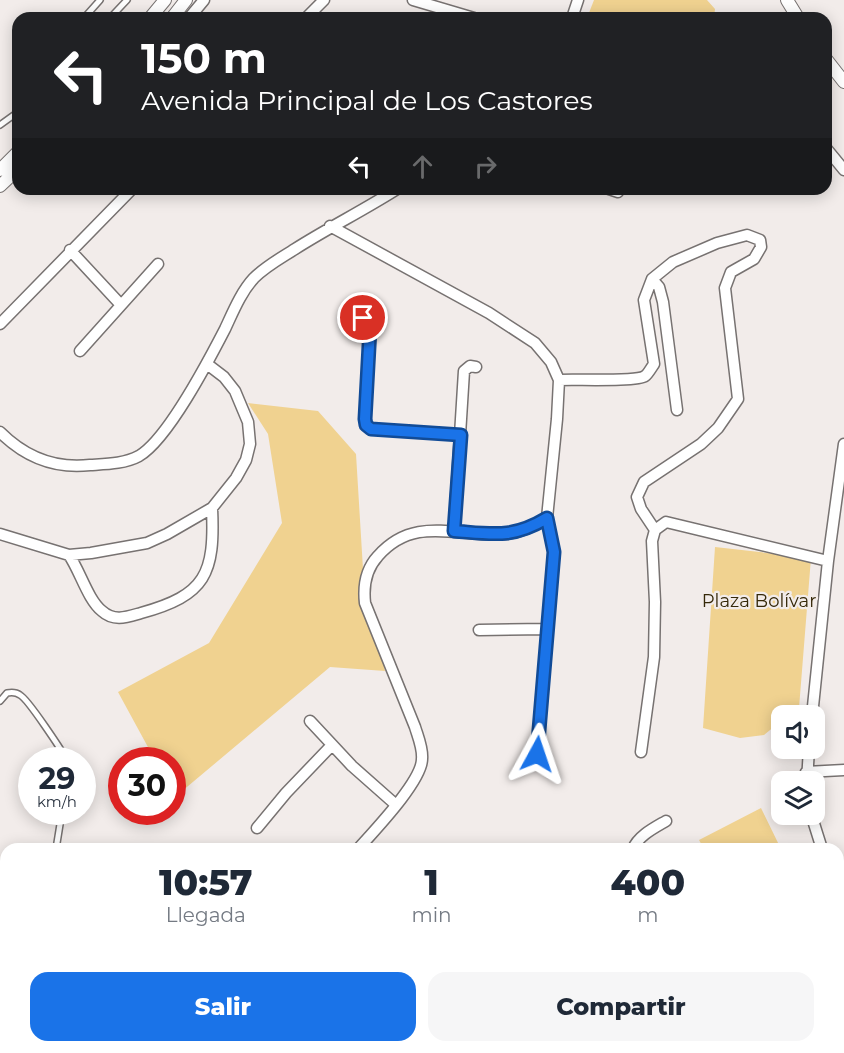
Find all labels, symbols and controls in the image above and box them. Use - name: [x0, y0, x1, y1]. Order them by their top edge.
- text: 150 m: [141, 32, 267, 84]
- icon: left: [42, 36, 120, 114]
- text: Avenida Principal de Los Castores: [141, 84, 593, 117]
- icon: left: [343, 150, 376, 183]
- icon: ahead: [406, 150, 439, 183]
- icon: right: [469, 150, 502, 183]
- pin: [337, 292, 388, 343]
- icon: arrive: [346, 301, 379, 334]
- park label: Plaza Bolívar: [702, 590, 816, 612]
- map controls: [771, 705, 825, 825]
- button: sound: [771, 705, 825, 759]
- position arrow: [505, 722, 569, 786]
- speed limit sign: 30: [108, 747, 186, 825]
- text: 29: [39, 760, 75, 797]
- button: layers: [771, 771, 825, 825]
- text: km/h: [37, 792, 77, 811]
- text: 10:57: [159, 860, 253, 904]
- text: 1: [424, 860, 439, 904]
- text: 400: [611, 860, 685, 904]
- text: Llegada: [166, 903, 246, 927]
- text: min: [411, 903, 452, 927]
- text: m: [637, 903, 658, 927]
- button: Salir: [30, 972, 416, 1041]
- button: Compartir: [428, 972, 814, 1041]

